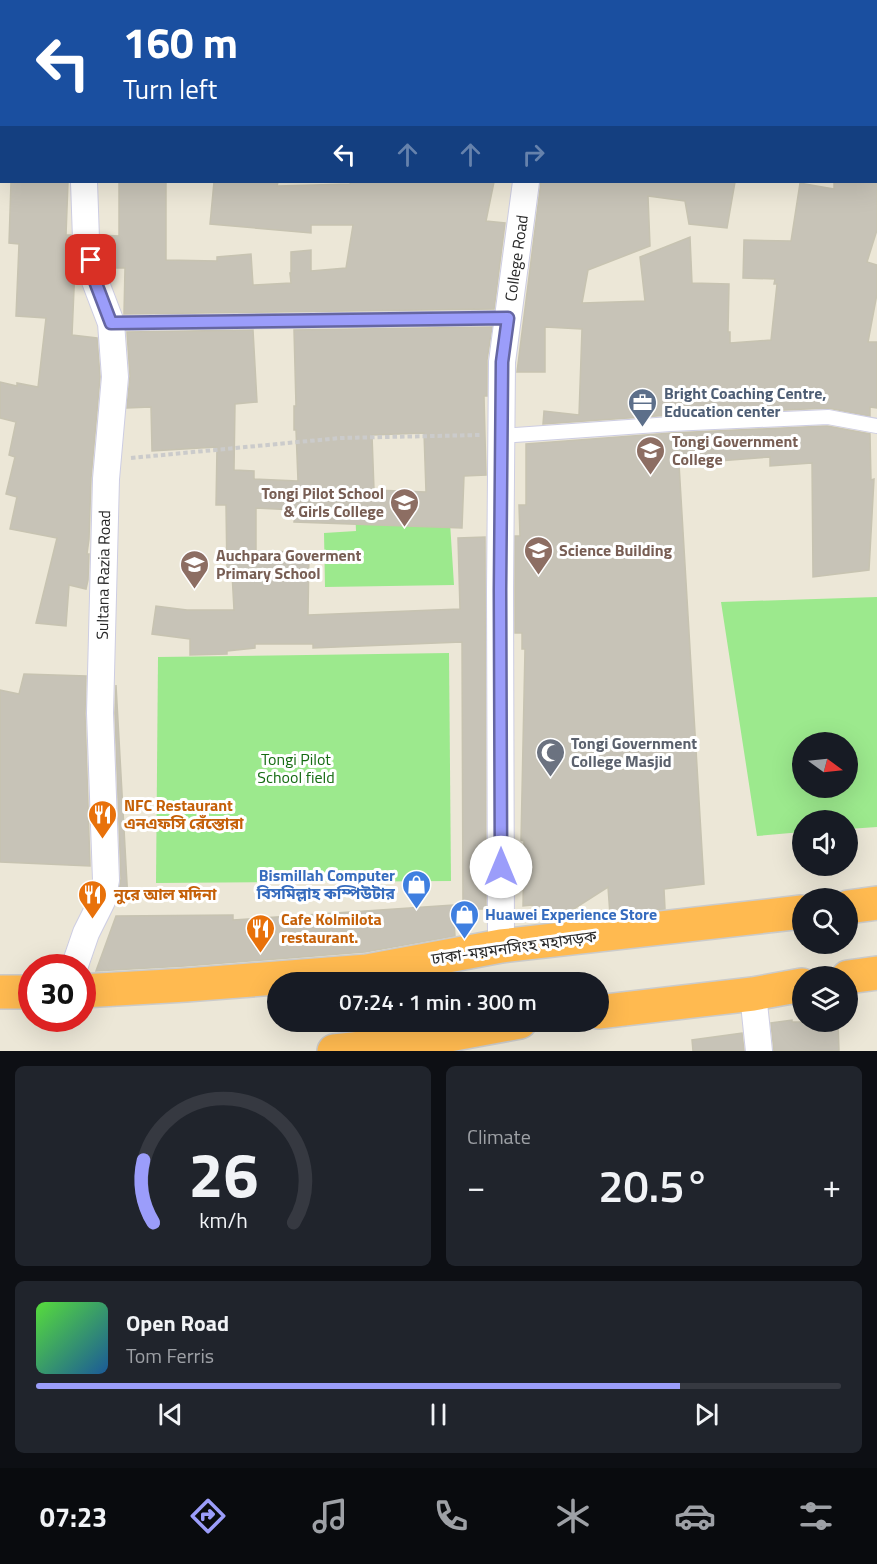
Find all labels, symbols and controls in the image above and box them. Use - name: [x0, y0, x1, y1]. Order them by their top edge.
- text: 160 m: [123, 10, 238, 74]
- icon: left: [24, 24, 102, 102]
- text: Turn left: [123, 68, 217, 109]
- icon: left: [328, 138, 361, 171]
- icon: ahead: [391, 138, 424, 171]
- icon: ahead: [454, 138, 487, 171]
- icon: right: [517, 138, 550, 171]
- street label: College Road: [498, 213, 534, 303]
- pin: [65, 234, 116, 285]
- icon: arrive: [74, 243, 107, 276]
- place label: Bright Coaching Centre, Education center: [664, 381, 827, 423]
- office icon: Bright Coaching Centre, Education center: [627, 386, 659, 428]
- place label: Tongi Government College: [672, 429, 798, 471]
- school or university icon: Tongi Government College: [635, 434, 667, 476]
- place label: Tongi Pilot School & Girls College: [261, 481, 384, 523]
- school or university icon: Tongi Pilot School & Girls College: [389, 486, 421, 528]
- street label: Sultana Razia Road: [90, 510, 116, 640]
- school or university icon: Science Building: [522, 534, 554, 576]
- place label: Science Building: [559, 538, 673, 562]
- place label: Auchpara Goverment Primary School: [216, 543, 362, 585]
- school or university icon: Auchpara Goverment Primary School: [179, 548, 211, 590]
- place label: Tongi Government College Masjid: [571, 731, 697, 773]
- north arrow: [792, 732, 858, 798]
- map controls: [792, 732, 858, 1032]
- mosque icon: Tongi Government College Masjid: [534, 736, 566, 778]
- park label: Tongi Pilot School field: [257, 747, 335, 789]
- place label: NFC Restaurant এনএফসি রেঁস্তোরা: [124, 793, 244, 835]
- restaurant icon: NFC Restaurant এনএফসি রেঁস্তোরা: [87, 798, 119, 840]
- button: sound: [792, 810, 858, 876]
- position arrow: [469, 835, 533, 899]
- place label: Bismillah Computer বিসমিল্লাহ কম্পিউটার: [256, 863, 395, 905]
- shop icon: Bismillah Computer বিসমিল্লাহ কম্পিউটার: [400, 868, 432, 910]
- restaurant icon: নুরে আল মদিনা: [77, 878, 109, 920]
- place label: নুরে আল মদিনা: [113, 882, 217, 906]
- button: search: [792, 888, 858, 954]
- shop icon: Huawei Experience Store: [448, 898, 480, 940]
- place label: Huawei Experience Store: [485, 902, 657, 926]
- place label: Cafe Kolmilota restaurant.: [281, 907, 382, 949]
- restaurant icon: Cafe Kolmilota restaurant.: [244, 912, 276, 954]
- street label: ঢাকা-ময়মনসিংহ মহাসড়ক: [429, 923, 599, 971]
- speed limit sign: 30: [18, 954, 96, 1032]
- button: layers: [792, 966, 858, 1032]
- text: 07:24 · 1 min · 300 m: [339, 985, 537, 1019]
- text: Climate: [467, 1121, 531, 1152]
- text: 26: [188, 1126, 258, 1221]
- text: 20.5°: [598, 1151, 710, 1219]
- text: −: [467, 1161, 485, 1211]
- text: +: [823, 1161, 841, 1211]
- text: km/h: [199, 1204, 247, 1236]
- text: Open Road: [126, 1306, 229, 1340]
- text: Tom Ferris: [126, 1340, 214, 1371]
- icon: previous: [154, 1398, 187, 1431]
- icon: pause: [422, 1398, 455, 1431]
- icon: next: [690, 1398, 723, 1431]
- icon: directions: [187, 1495, 229, 1537]
- icon: music: [309, 1495, 351, 1537]
- icon: phone: [430, 1495, 472, 1537]
- icon: climate: [552, 1495, 594, 1537]
- icon: car: [674, 1495, 716, 1537]
- icon: filters: [795, 1495, 837, 1537]
- text: 07:23: [40, 1496, 107, 1537]

